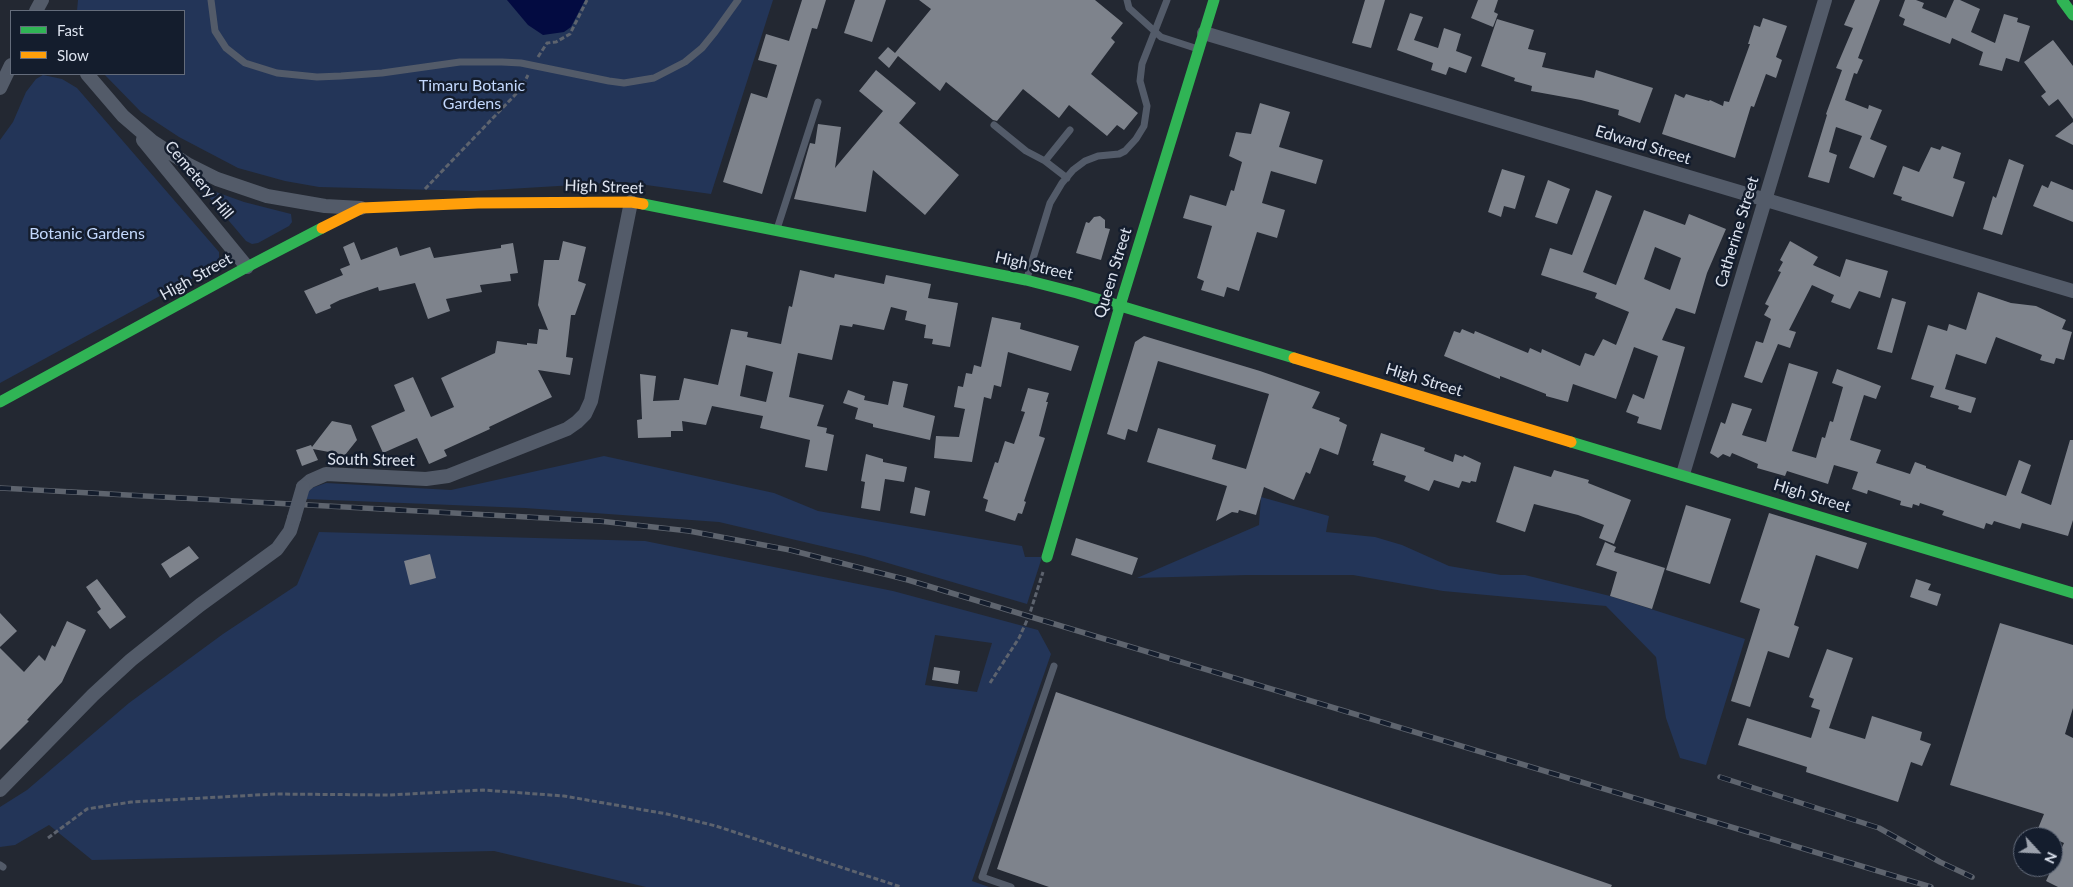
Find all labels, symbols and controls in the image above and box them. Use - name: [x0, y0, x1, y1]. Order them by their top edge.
- legend: [10, 10, 185, 75]
- text: Fast: [57, 21, 84, 39]
- text: Slow: [57, 46, 89, 64]
- park label: Timaru Botanic Gardens: [419, 76, 525, 114]
- street label: Edward Street: [1593, 121, 1693, 169]
- street label: Cemetery Hill: [161, 137, 237, 223]
- street label: Catherine Street: [1711, 174, 1763, 290]
- street label: High Street: [564, 176, 644, 198]
- park label: Botanic Gardens: [29, 224, 145, 244]
- street label: Queen Street: [1090, 225, 1136, 321]
- street label: High Street: [993, 248, 1075, 284]
- street label: High Street: [157, 249, 235, 305]
- street label: High Street: [1383, 359, 1465, 401]
- street label: South Street: [327, 450, 415, 470]
- street label: High Street: [1771, 475, 1853, 517]
- north arrow: [2013, 827, 2063, 877]
- text: N: [2041, 850, 2061, 867]

